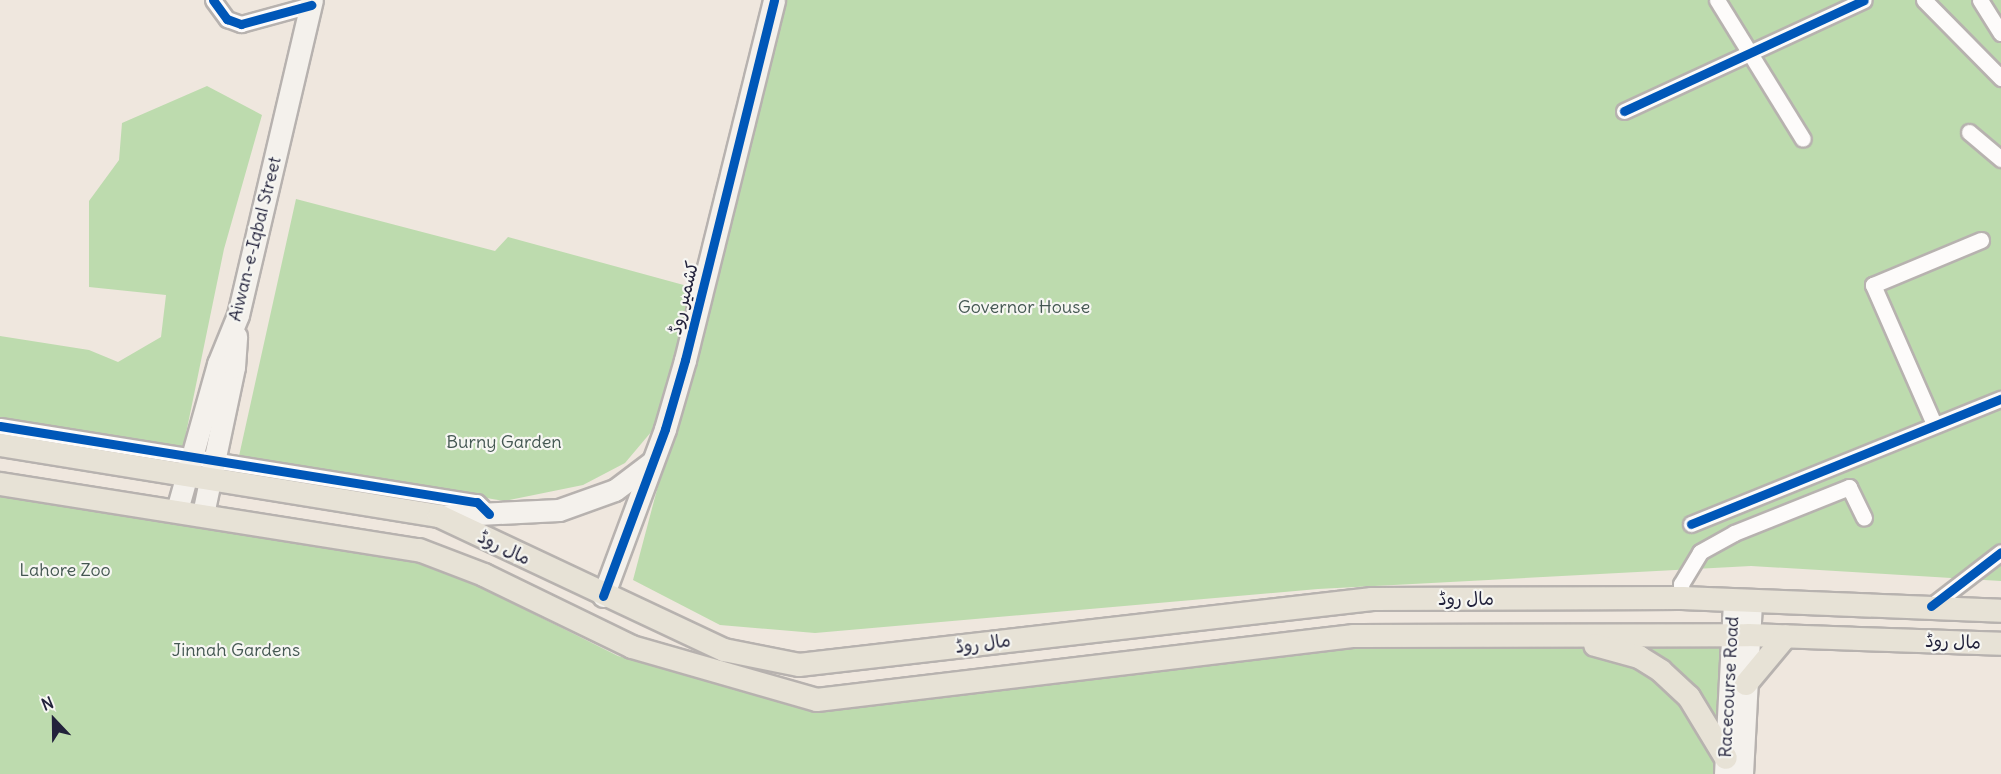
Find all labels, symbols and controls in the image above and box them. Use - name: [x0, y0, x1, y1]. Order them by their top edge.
- street label: Aiwan-e-Iqbal Street: [224, 154, 286, 324]
- street label: کشمیر روڈ: [664, 259, 704, 337]
- park label: Governor House: [958, 296, 1090, 318]
- park label: Burny Garden: [446, 431, 562, 453]
- street label: مال روڈ: [474, 526, 534, 570]
- park label: Lahore Zoo: [19, 559, 111, 581]
- street label: مال روڈ: [1438, 588, 1494, 610]
- street label: Racecourse Road: [1715, 616, 1743, 758]
- street label: مال روڈ: [954, 630, 1012, 658]
- street label: مال روڈ: [1925, 630, 1981, 654]
- park label: Jinnah Gardens: [172, 639, 300, 661]
- north arrow: [24, 690, 84, 750]
- text: N: [38, 692, 56, 715]

